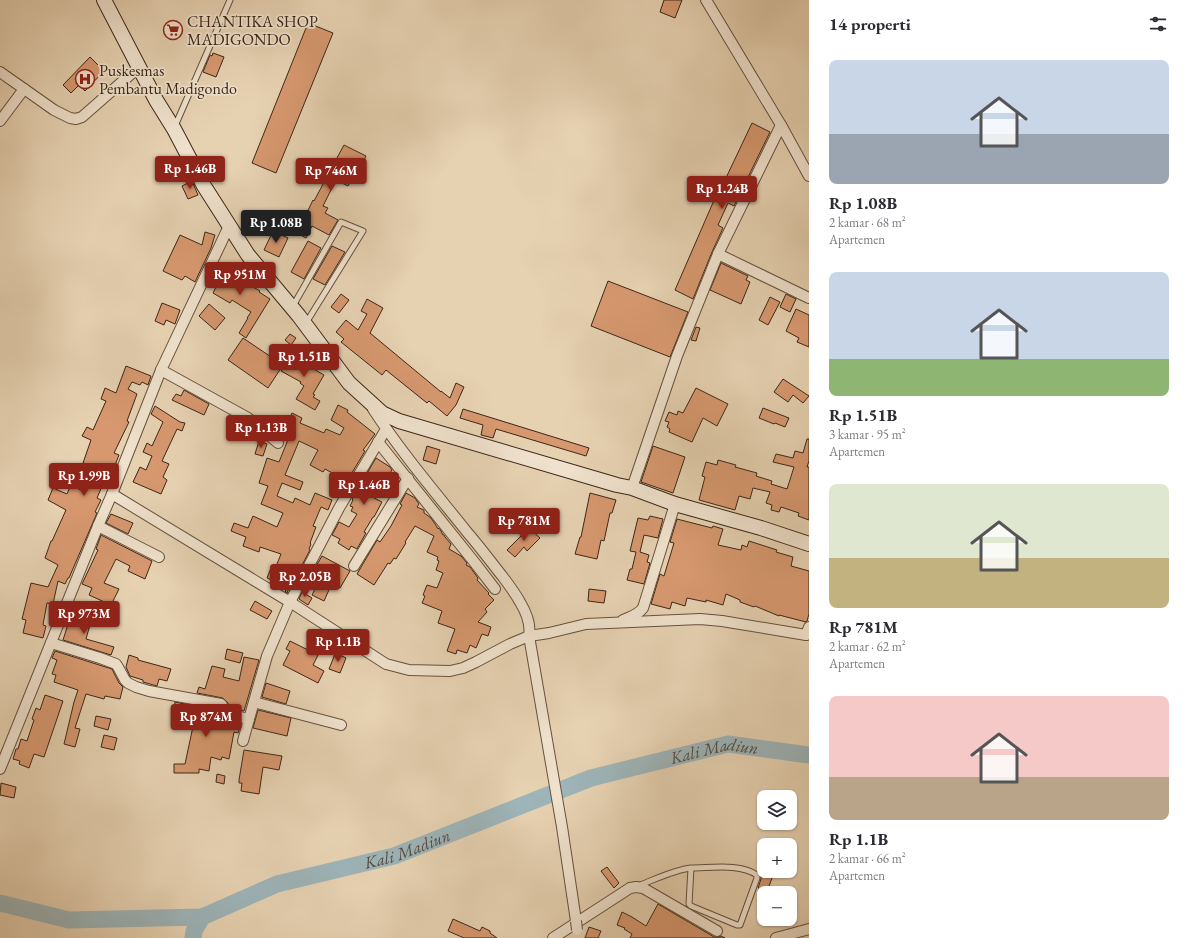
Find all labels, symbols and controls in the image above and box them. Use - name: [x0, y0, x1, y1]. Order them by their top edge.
- place label: CHANTIKA SHOP MADIGONDO: [187, 11, 318, 50]
- text: 14 properti: [829, 13, 911, 35]
- icon: filters: [1147, 13, 1169, 35]
- supermarket icon: CHANTIKA SHOP MADIGONDO: [162, 19, 184, 41]
- place label: Puskesmas Pembantu Madigondo: [99, 60, 237, 99]
- hospital icon: Puskesmas Pembantu Madigondo: [74, 68, 96, 90]
- icon: home: [963, 86, 1035, 158]
- pin: Rp 1.46B: [149, 156, 231, 190]
- pin: Rp 746M: [294, 158, 368, 192]
- text: Rp 1.46B: [164, 160, 216, 177]
- text: Rp 746M: [305, 162, 357, 179]
- pin: Rp 1.24B: [681, 176, 763, 210]
- text: Rp 1.24B: [696, 180, 748, 197]
- text: Rp 1.08B: [829, 192, 897, 214]
- pin: Rp 1.08B: [235, 210, 317, 244]
- text: Rp 1.08B: [250, 214, 302, 231]
- text: 2 kamar · 68 m²: [829, 214, 906, 231]
- text: Apartemen: [829, 231, 885, 248]
- pin: Rp 951M: [203, 262, 277, 296]
- text: Rp 951M: [214, 266, 266, 283]
- icon: home: [963, 298, 1035, 370]
- pin: Rp 1.51B: [263, 344, 345, 378]
- text: Rp 1.51B: [278, 348, 330, 365]
- text: Rp 1.51B: [829, 404, 897, 426]
- pin: Rp 1.13B: [220, 415, 302, 449]
- text: Rp 1.13B: [235, 419, 287, 436]
- text: 3 kamar · 95 m²: [829, 426, 906, 443]
- text: Apartemen: [829, 443, 885, 460]
- pin: Rp 1.99B: [43, 463, 125, 497]
- text: Rp 1.99B: [58, 467, 110, 484]
- pin: Rp 1.46B: [323, 472, 405, 506]
- text: Rp 1.46B: [338, 476, 390, 493]
- pin: Rp 781M: [487, 508, 561, 542]
- icon: home: [963, 510, 1035, 582]
- text: Rp 781M: [498, 512, 550, 529]
- pin: Rp 2.05B: [264, 564, 346, 598]
- text: Rp 2.05B: [279, 568, 331, 585]
- pin: Rp 973M: [47, 601, 121, 635]
- text: Rp 973M: [58, 605, 110, 622]
- text: Rp 781M: [829, 616, 898, 638]
- pin: Rp 1.1B: [301, 629, 375, 663]
- text: Rp 1.1B: [315, 633, 361, 650]
- text: 2 kamar · 62 m²: [829, 638, 906, 655]
- text: Apartemen: [829, 655, 885, 672]
- pin: Rp 874M: [169, 704, 243, 738]
- text: Rp 874M: [180, 708, 232, 725]
- icon: home: [963, 722, 1035, 794]
- water label: Kali Madiun: [667, 733, 760, 769]
- map controls: [757, 790, 797, 926]
- button: layers: [757, 790, 797, 830]
- water label: Kali Madiun: [361, 824, 453, 874]
- text: Rp 1.1B: [829, 828, 888, 850]
- button: +: [757, 838, 797, 878]
- text: 2 kamar · 66 m²: [829, 850, 906, 867]
- text: Apartemen: [829, 867, 885, 884]
- button: −: [757, 886, 797, 926]

